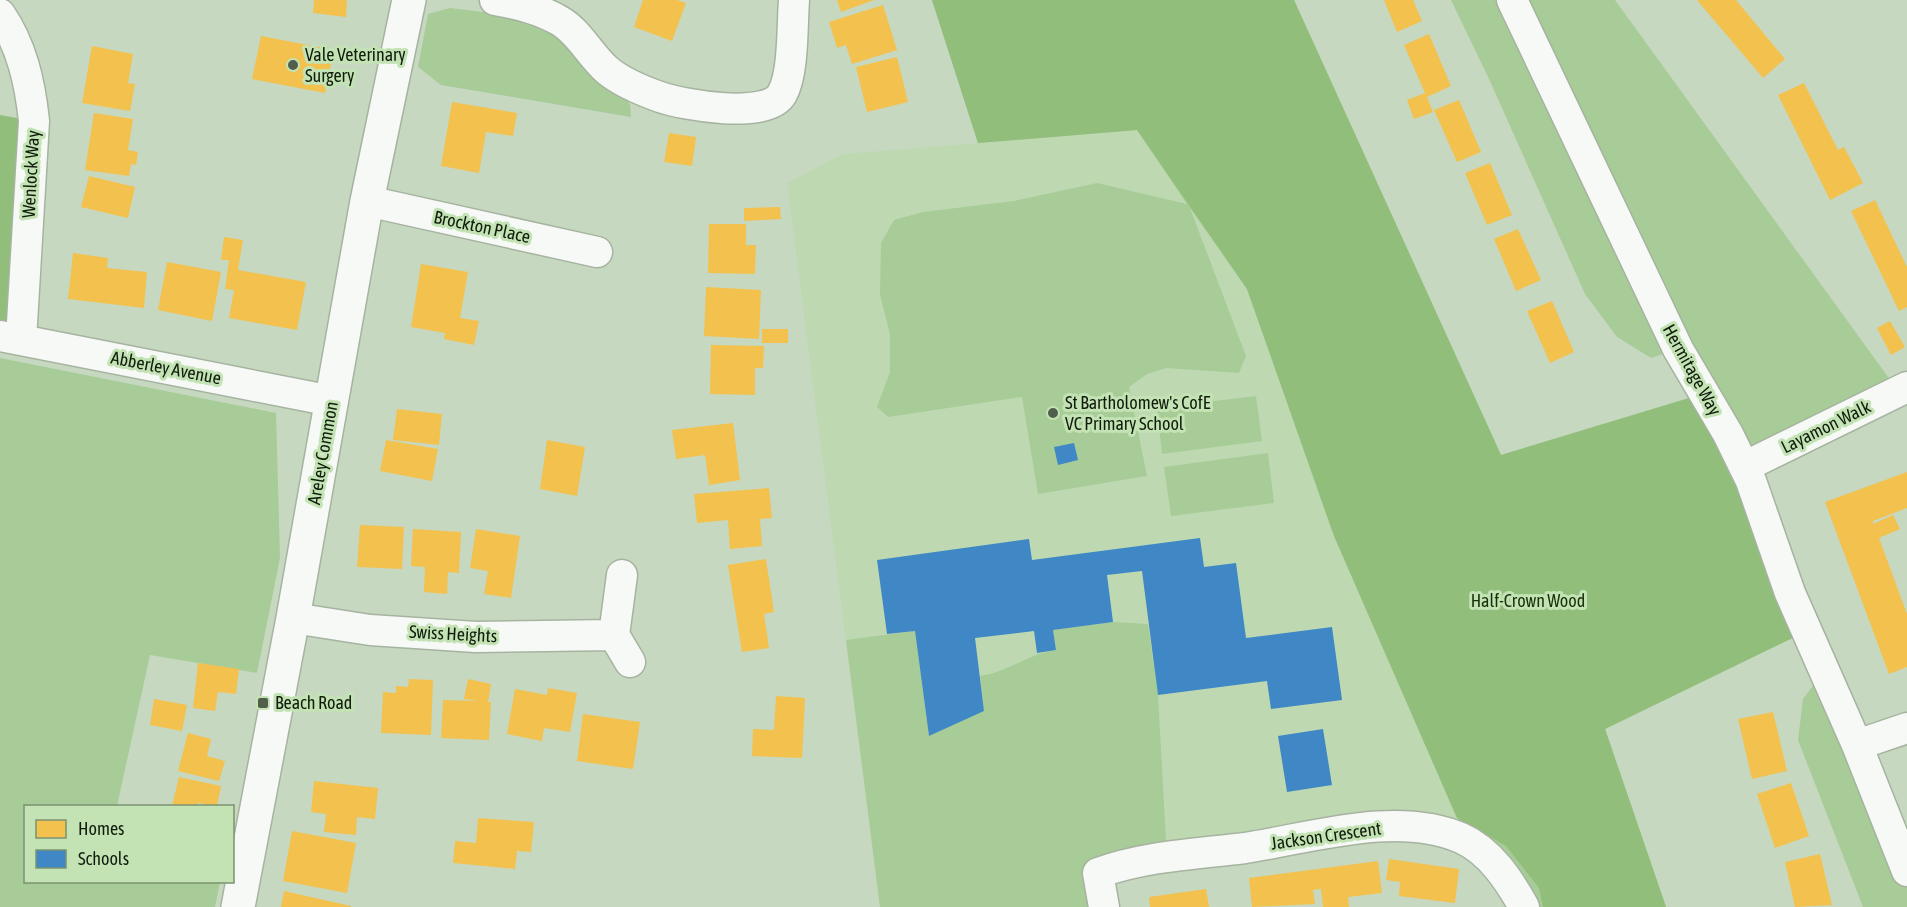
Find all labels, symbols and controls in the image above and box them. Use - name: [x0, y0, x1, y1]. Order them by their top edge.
- place label: Vale Veterinary Surgery: [305, 44, 406, 86]
- marker: Vale Veterinary Surgery: [286, 58, 300, 72]
- street label: Wenlock Way: [18, 130, 43, 218]
- street label: Brockton Place: [432, 206, 532, 247]
- street label: Hermitage Way: [1659, 321, 1726, 419]
- street label: Abberley Avenue: [109, 347, 223, 388]
- place label: St Bartholomew's CofE VC Primary School: [1065, 392, 1211, 434]
- street label: Layamon Walk: [1778, 396, 1874, 457]
- street label: Areley Common: [303, 400, 342, 506]
- marker: St Bartholomew's CofE VC Primary School: [1046, 406, 1060, 420]
- park label: Half-Crown Wood: [1471, 590, 1585, 611]
- street label: Swiss Heights: [408, 621, 498, 646]
- place label: Beach Road: [275, 692, 352, 713]
- marker: Beach Road: [256, 696, 270, 710]
- legend: [24, 805, 234, 883]
- street label: Jackson Crescent: [1269, 817, 1383, 854]
- text: Homes: [78, 818, 124, 839]
- text: Schools: [78, 848, 129, 869]

